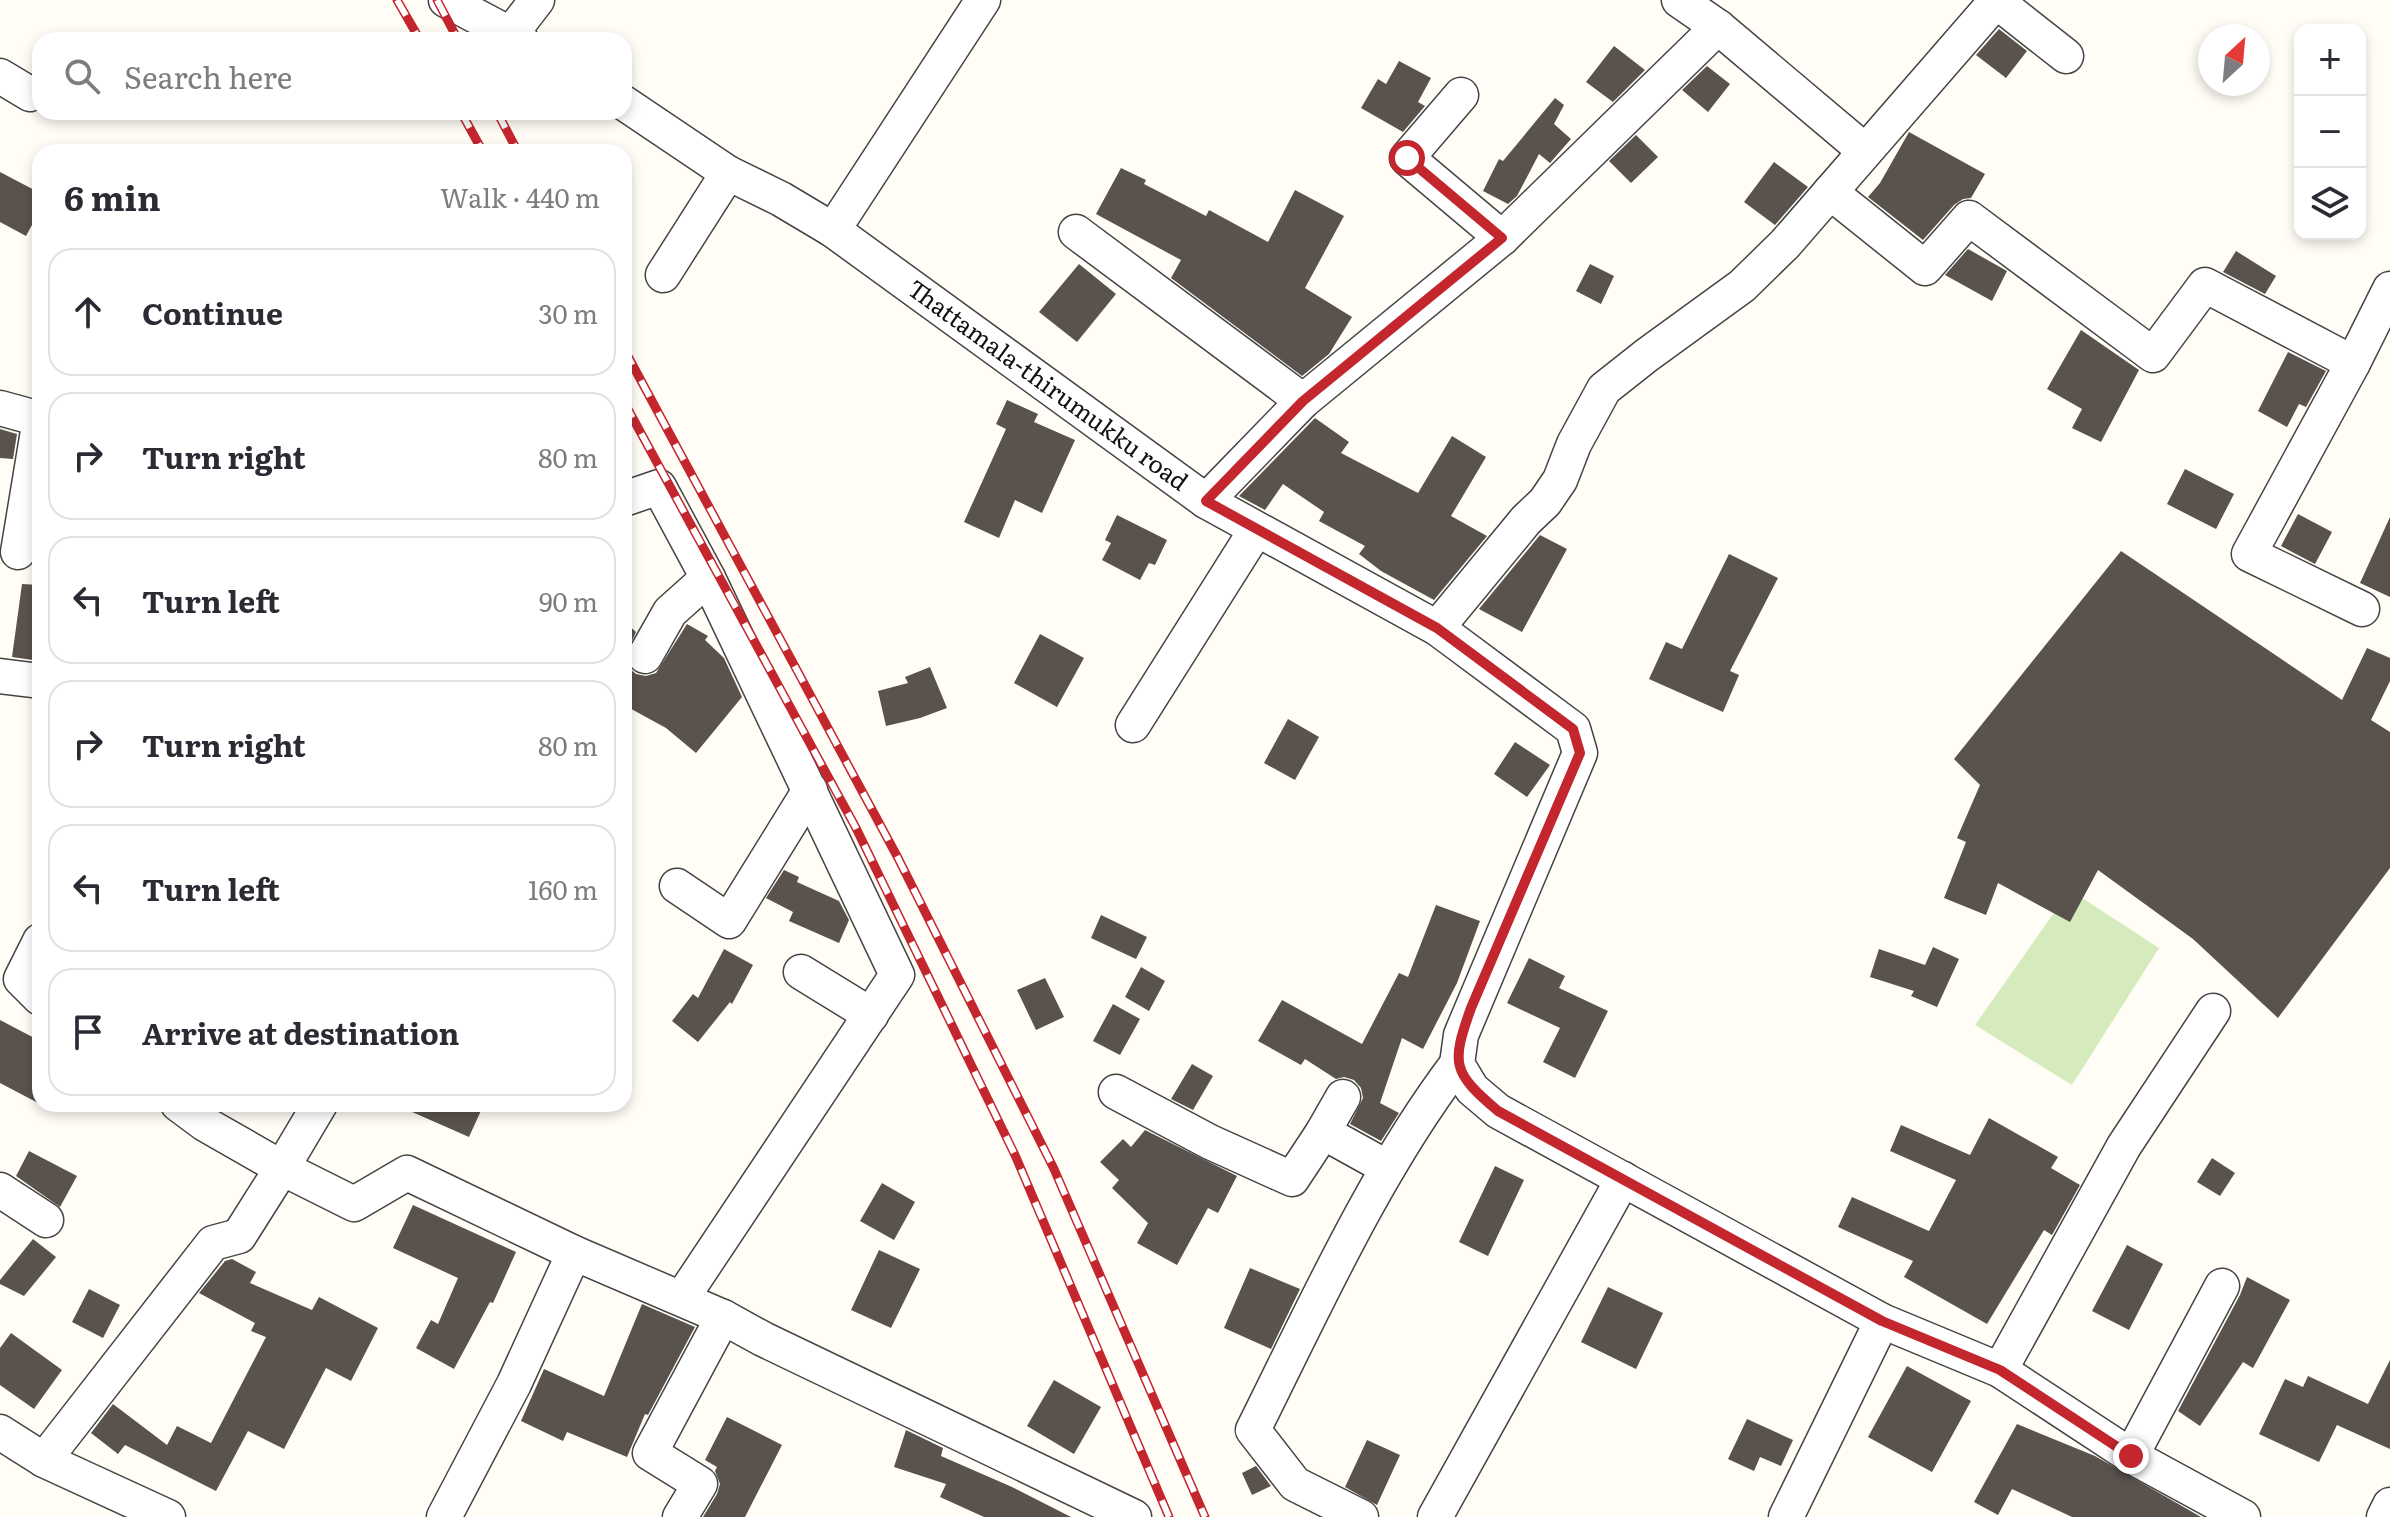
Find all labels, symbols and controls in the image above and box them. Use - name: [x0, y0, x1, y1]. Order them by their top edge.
- north arrow: [2198, 24, 2270, 96]
- map controls: [2294, 24, 2366, 240]
- button: +: [2294, 24, 2366, 96]
- search box: [32, 32, 632, 120]
- icon: search: [60, 54, 104, 98]
- text: Search here: [124, 54, 292, 98]
- button: −: [2294, 96, 2366, 168]
- route start: [1389, 140, 1425, 176]
- button: layers: [2294, 168, 2366, 240]
- text: 6 min: [64, 171, 161, 221]
- text: Walk · 440 m: [440, 177, 600, 216]
- street label: Thattamala-thirumukku road: [901, 270, 1197, 498]
- icon: ahead: [66, 290, 110, 334]
- text: Continue: [142, 290, 283, 334]
- text: 30 m: [538, 293, 598, 332]
- icon: right: [66, 434, 110, 478]
- text: Turn right: [142, 434, 306, 478]
- text: 80 m: [538, 437, 598, 476]
- icon: left: [66, 578, 110, 622]
- text: Turn left: [142, 578, 280, 622]
- text: 90 m: [539, 581, 598, 620]
- icon: right: [66, 722, 110, 766]
- text: Turn right: [142, 722, 306, 766]
- text: 80 m: [538, 725, 598, 764]
- icon: left: [66, 866, 110, 910]
- text: Turn left: [142, 866, 280, 910]
- text: 160 m: [528, 869, 598, 908]
- icon: arrive: [66, 1010, 110, 1054]
- text: Arrive at destination: [142, 1010, 459, 1054]
- route end: [2113, 1438, 2149, 1474]

